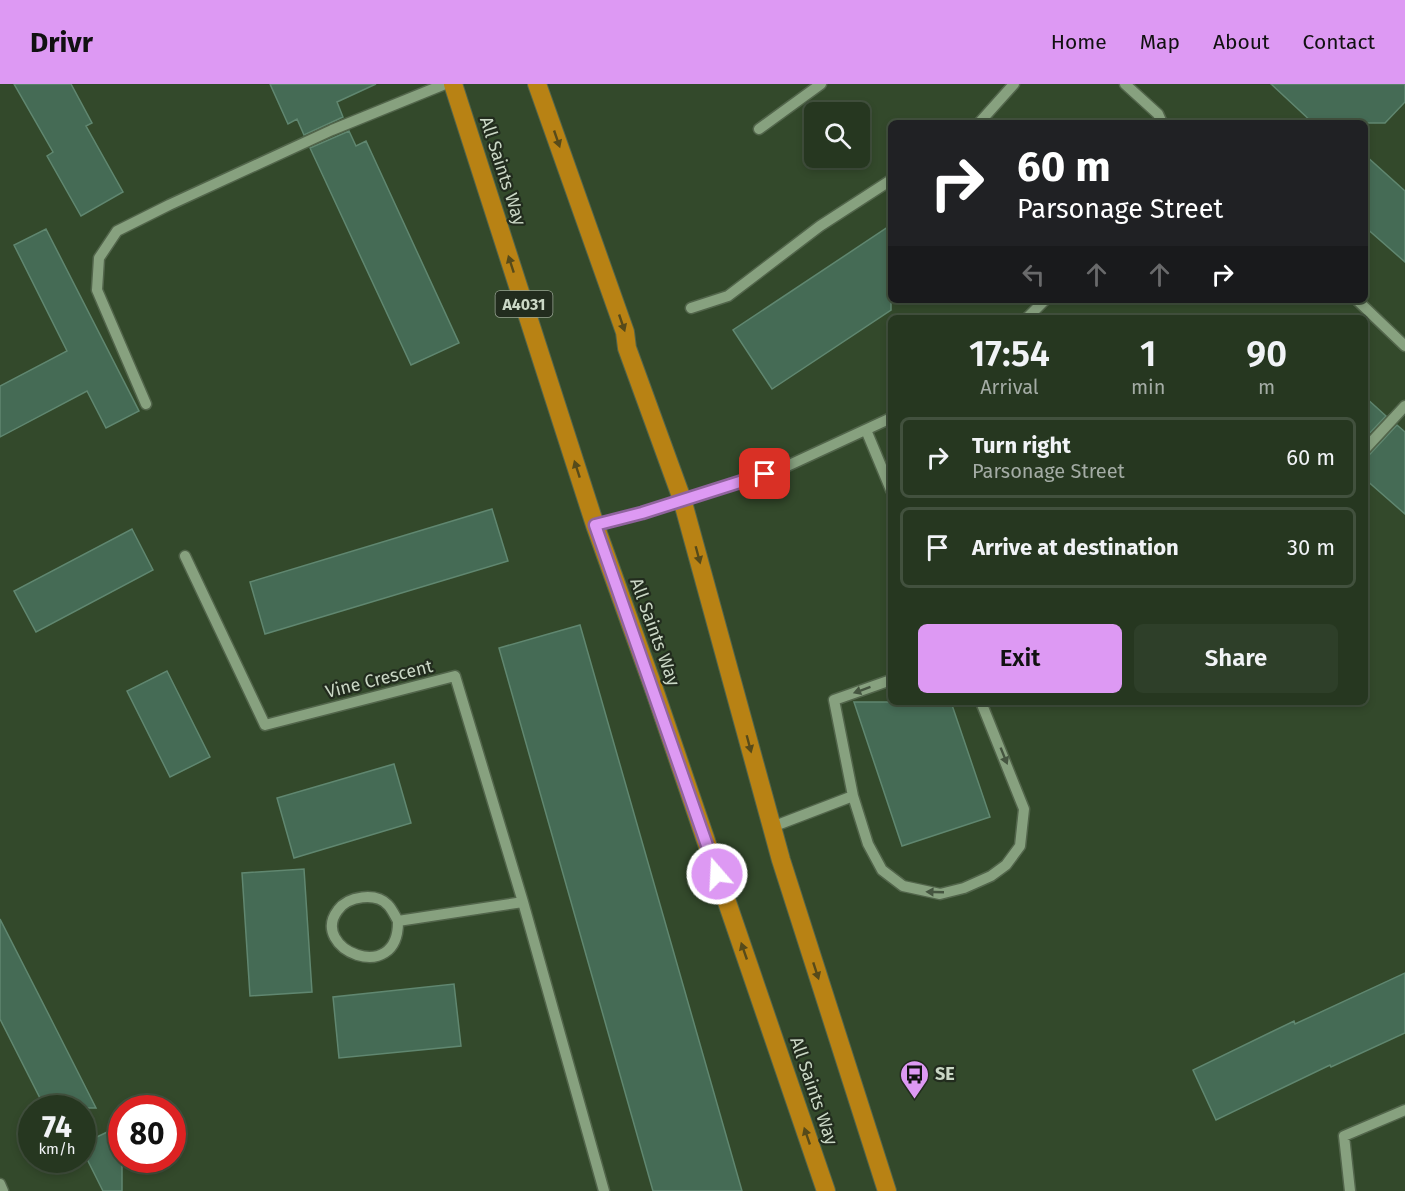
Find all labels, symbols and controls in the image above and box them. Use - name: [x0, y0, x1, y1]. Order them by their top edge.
- text: Drivr: [30, 26, 93, 59]
- text: Home: [1051, 29, 1107, 55]
- text: Map: [1140, 29, 1180, 55]
- text: About: [1213, 29, 1270, 55]
- text: Contact: [1303, 29, 1375, 55]
- map controls: [804, 102, 870, 168]
- button: search: [804, 102, 870, 168]
- street label: All Saints Way: [475, 114, 531, 228]
- one-way arrow: [552, 130, 562, 148]
- text: 60 m: [1017, 142, 1111, 192]
- icon: right: [918, 144, 996, 222]
- text: Parsonage Street: [1017, 193, 1223, 225]
- one-way arrow: [505, 255, 515, 273]
- icon: left: [1017, 258, 1050, 291]
- icon: ahead: [1080, 258, 1113, 291]
- icon: ahead: [1143, 258, 1176, 291]
- icon: right: [1206, 258, 1239, 291]
- road number: A4031: [496, 291, 552, 317]
- one-way arrow: [618, 314, 627, 332]
- text: 17:54: [969, 332, 1050, 376]
- text: 1: [1140, 332, 1156, 376]
- text: 90: [1246, 332, 1287, 376]
- text: Arrival: [980, 375, 1039, 399]
- text: min: [1131, 375, 1165, 399]
- text: m: [1258, 375, 1275, 399]
- text: Turn right: [972, 432, 1071, 459]
- icon: right: [921, 441, 954, 474]
- text: 60 m: [1286, 444, 1335, 471]
- pin: [739, 448, 790, 499]
- icon: arrive: [748, 457, 781, 490]
- text: Parsonage Street: [972, 459, 1125, 483]
- one-way arrow: [571, 460, 581, 478]
- icon: arrive: [921, 531, 954, 564]
- text: Arrive at destination: [972, 534, 1179, 561]
- text: 30 m: [1287, 534, 1335, 561]
- one-way arrow: [693, 546, 703, 565]
- street label: All Saints Way: [625, 575, 685, 689]
- button: Exit: [918, 624, 1122, 693]
- button: Share: [1134, 624, 1338, 693]
- street label: Vine Crescent: [323, 655, 435, 703]
- one-way arrow: [853, 685, 871, 695]
- one-way arrow: [745, 735, 754, 753]
- one-way arrow: [1000, 747, 1009, 765]
- position arrow: [685, 842, 749, 906]
- one-way arrow: [926, 888, 945, 897]
- one-way arrow: [738, 942, 748, 960]
- one-way arrow: [812, 962, 821, 980]
- street label: All Saints Way: [785, 1034, 843, 1148]
- bus stop icon: SE: [898, 1058, 930, 1100]
- place label: SE: [935, 1063, 955, 1085]
- speed limit sign: 80: [108, 1095, 186, 1173]
- text: 74: [42, 1109, 72, 1145]
- one-way arrow: [802, 1127, 812, 1145]
- text: km/h: [38, 1140, 76, 1158]

